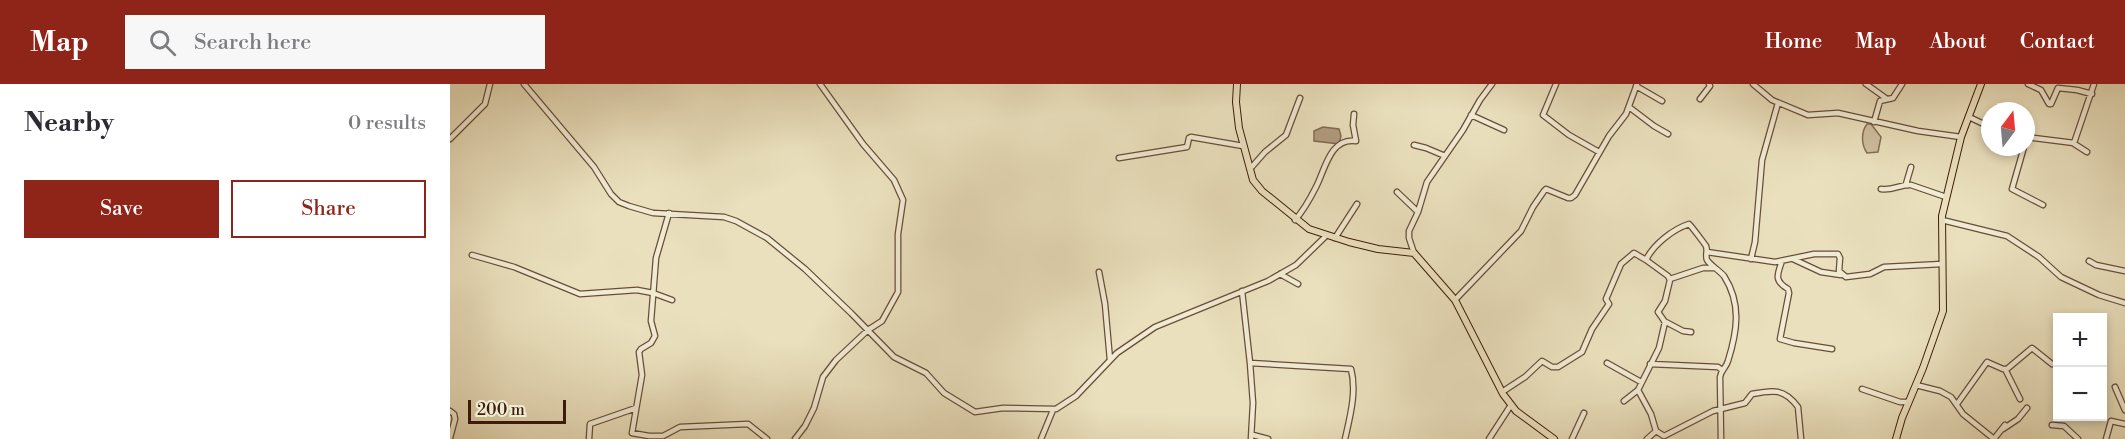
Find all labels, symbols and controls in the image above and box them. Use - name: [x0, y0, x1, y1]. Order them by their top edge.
- search box: [125, 15, 545, 69]
- text: Map: [30, 25, 89, 60]
- icon: search: [146, 26, 179, 59]
- text: Search here: [194, 29, 311, 56]
- text: Home: [1765, 29, 1822, 55]
- text: Map: [1855, 29, 1897, 55]
- text: About: [1930, 29, 1987, 55]
- text: Contact: [2020, 29, 2095, 55]
- north arrow: [1981, 102, 2035, 156]
- text: Nearby: [24, 107, 114, 139]
- text: 0 results: [348, 111, 426, 136]
- button: Save: [24, 180, 219, 238]
- button: Share: [231, 180, 426, 238]
- map controls: [2053, 313, 2107, 421]
- button: +: [2053, 313, 2107, 367]
- button: −: [2053, 367, 2107, 421]
- scale bar: [468, 397, 566, 424]
- text: 200 m: [477, 400, 525, 420]

